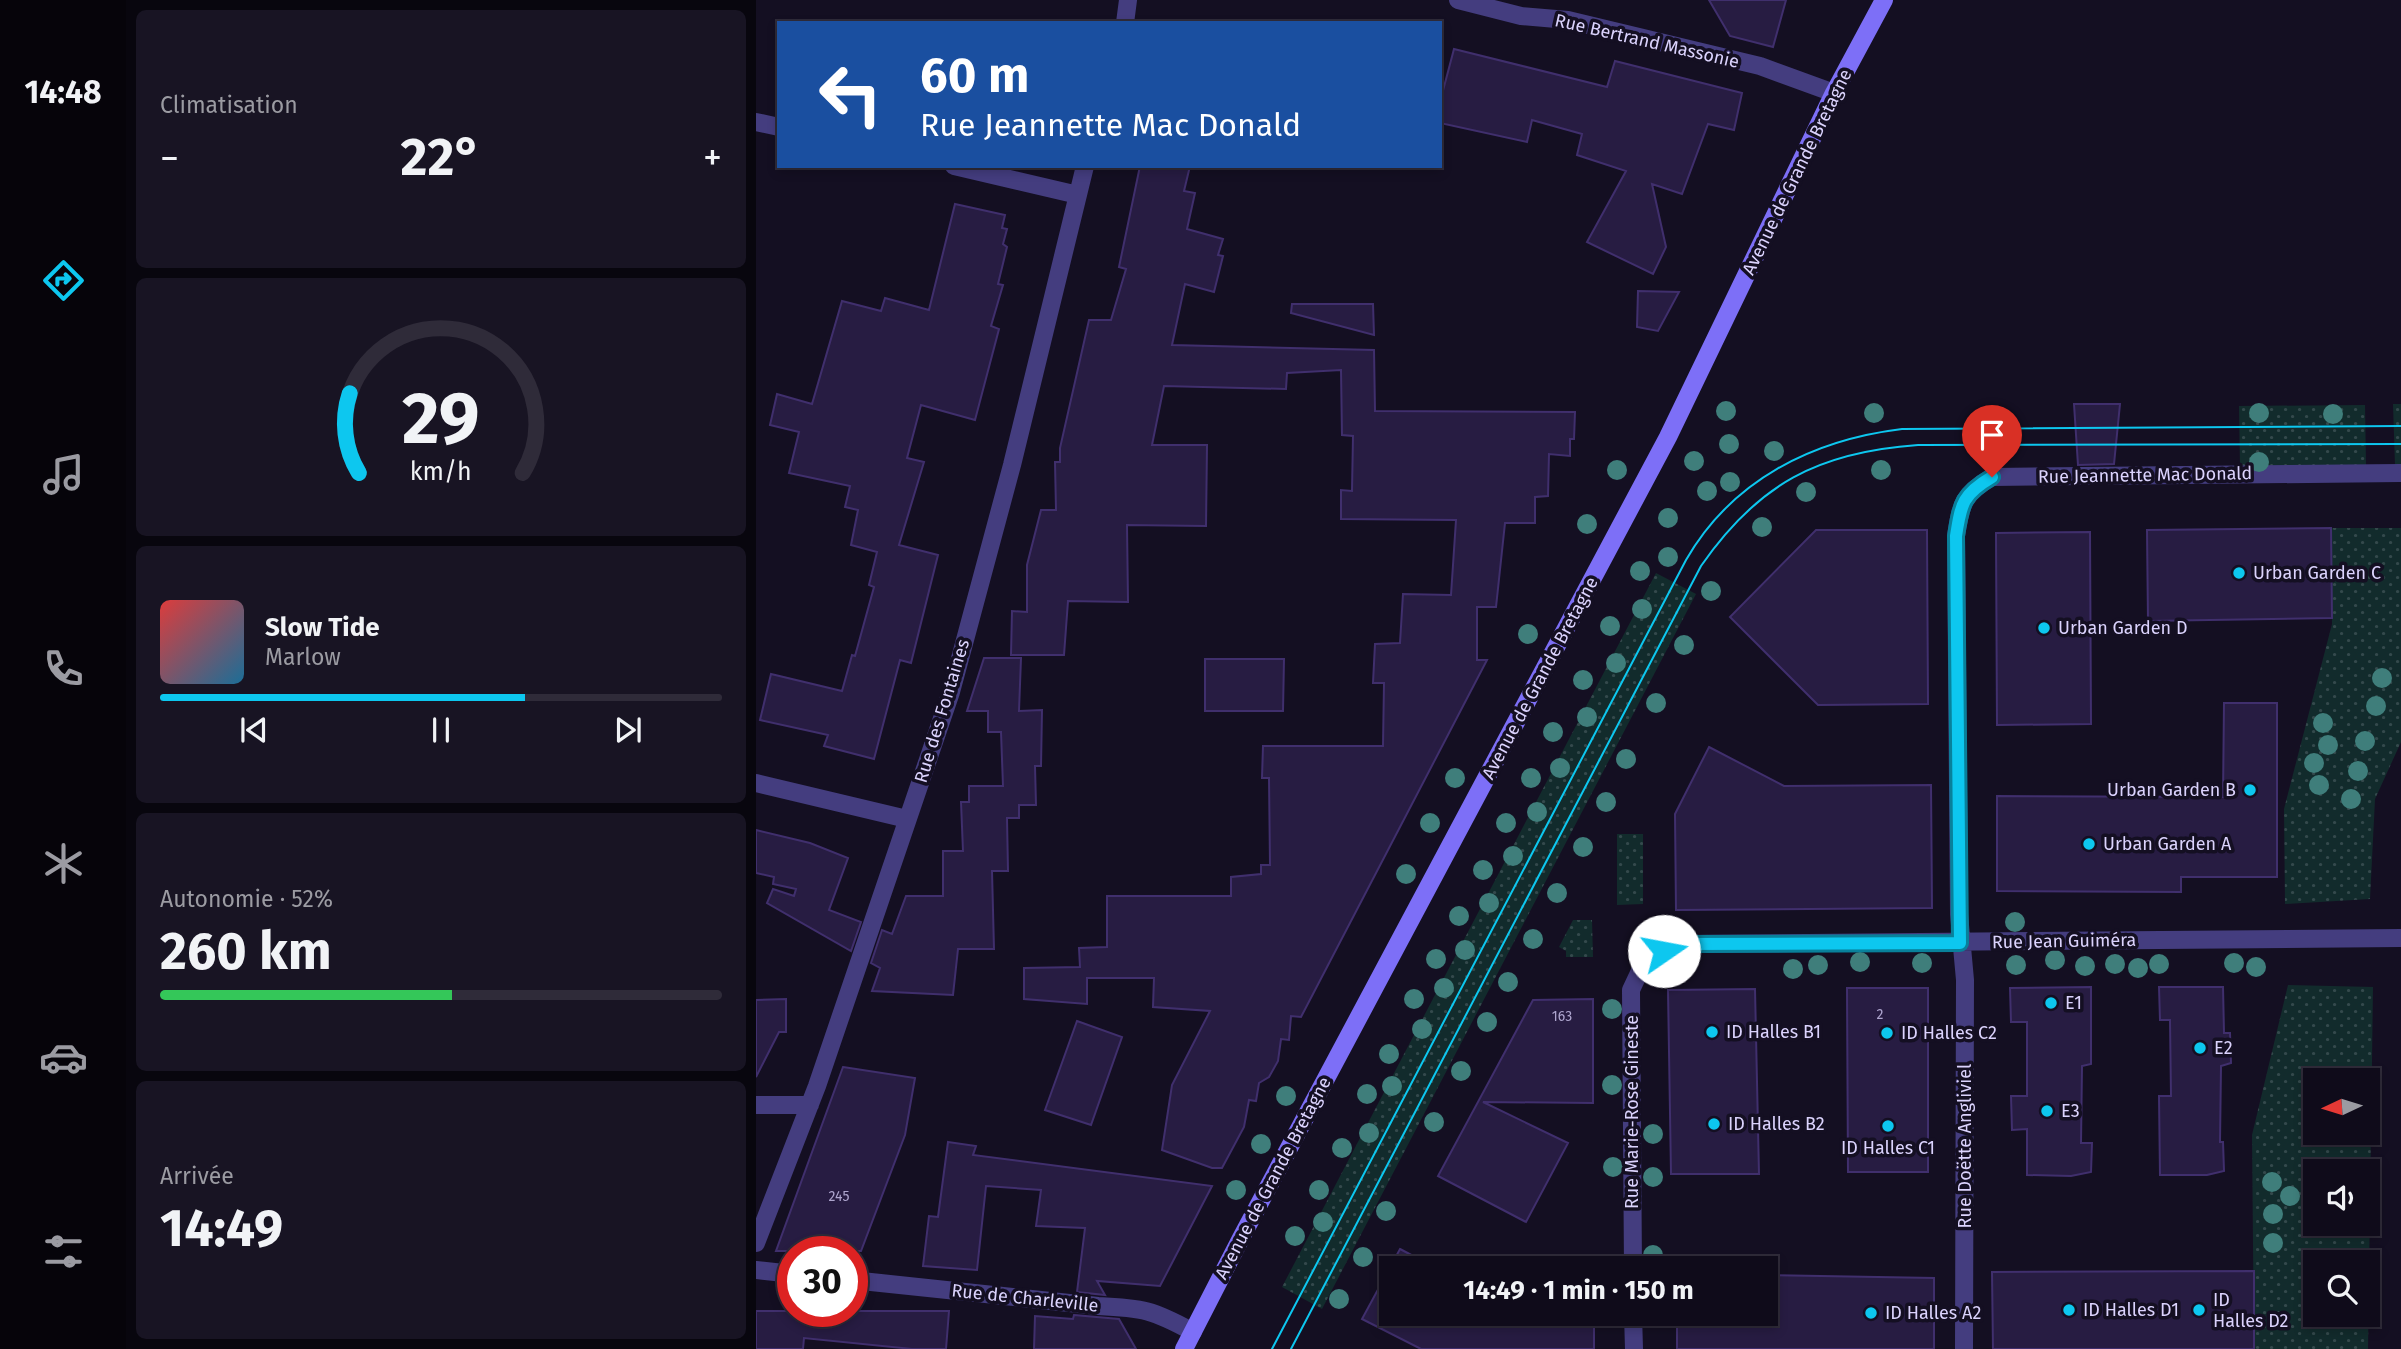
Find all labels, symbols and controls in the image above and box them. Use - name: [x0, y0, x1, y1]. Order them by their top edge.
- street label: Rue Bertrand Massonie: [1553, 9, 1741, 73]
- text: 60 m: [920, 46, 1029, 105]
- icon: left: [805, 49, 896, 140]
- street label: Avenue de Grande Bretagne: [1738, 66, 1856, 278]
- text: 14:48: [24, 73, 102, 111]
- text: Climatisation: [160, 91, 298, 119]
- text: Rue Jeannette Mac Donald: [920, 106, 1301, 144]
- text: 22°: [401, 126, 481, 189]
- text: −: [160, 135, 179, 181]
- text: +: [703, 135, 722, 181]
- icon: directions: [39, 256, 88, 305]
- text: 29: [402, 375, 480, 462]
- pin: [1962, 405, 2022, 477]
- icon: arrive: [1973, 416, 2011, 454]
- icon: music: [39, 450, 88, 499]
- text: km/h: [410, 456, 472, 486]
- street label: Rue Jeannette Mac Donald: [2038, 462, 2252, 488]
- place label: Urban Garden C: [2253, 562, 2381, 584]
- marker: Urban Garden C: [2231, 565, 2247, 581]
- street label: Avenue de Grande Bretagne: [1477, 573, 1603, 783]
- text: Slow Tide: [265, 612, 380, 643]
- place label: Urban Garden D: [2058, 617, 2188, 639]
- marker: Urban Garden D: [2036, 620, 2052, 636]
- street label: Rue des Fontaines: [910, 637, 974, 785]
- text: Marlow: [265, 643, 341, 671]
- icon: phone: [39, 644, 88, 693]
- icon: previous: [235, 711, 273, 749]
- icon: pause: [422, 711, 460, 749]
- icon: next: [609, 711, 647, 749]
- place label: Urban Garden B: [2107, 779, 2236, 801]
- marker: Urban Garden B: [2242, 782, 2258, 798]
- place label: Urban Garden A: [2103, 833, 2232, 855]
- marker: Urban Garden A: [2081, 836, 2097, 852]
- icon: climate: [39, 839, 88, 888]
- text: Autonomie · 52%: [160, 885, 333, 913]
- position arrow: [1627, 914, 1701, 988]
- text: 260 km: [160, 920, 332, 983]
- street label: Rue Jean Guiméra: [1992, 929, 2136, 953]
- place label: E1: [2065, 992, 2082, 1014]
- marker: E1: [2043, 995, 2059, 1011]
- house number: 2: [1877, 1006, 1884, 1023]
- house number: 163: [1552, 1008, 1572, 1025]
- street label: Rue Marie-Rose Gineste: [1621, 1015, 1643, 1209]
- place label: ID Halles B1: [1726, 1021, 1821, 1043]
- place label: ID Halles C2: [1901, 1022, 1997, 1044]
- marker: ID Halles B1: [1704, 1024, 1720, 1040]
- marker: ID Halles C2: [1879, 1025, 1895, 1041]
- icon: car: [39, 1033, 88, 1082]
- place label: E2: [2214, 1037, 2233, 1059]
- marker: E2: [2192, 1040, 2208, 1056]
- street label: Rue Doëtte Angliviel: [1954, 1064, 1976, 1228]
- north arrow: [2303, 1068, 2380, 1144]
- map controls: [2303, 1068, 2380, 1327]
- street label: Avenue de Grande Bretagne: [1210, 1073, 1336, 1283]
- place label: E3: [2061, 1100, 2080, 1122]
- marker: E3: [2039, 1103, 2055, 1119]
- place label: ID Halles B2: [1728, 1113, 1825, 1135]
- marker: ID Halles B2: [1706, 1116, 1722, 1132]
- marker: ID Halles C1: [1880, 1118, 1896, 1134]
- place label: ID Halles C1: [1841, 1137, 1935, 1159]
- button: sound: [2303, 1159, 2380, 1236]
- text: Arrivée: [160, 1162, 234, 1190]
- house number: 245: [829, 1188, 849, 1205]
- text: 14:49: [160, 1197, 283, 1260]
- icon: filters: [39, 1227, 88, 1276]
- speed limit sign: 30: [777, 1236, 868, 1327]
- button: search: [2303, 1250, 2380, 1327]
- text: 14:49 · 1 min · 150 m: [1463, 1275, 1694, 1306]
- street label: Rue de Charleville: [950, 1279, 1100, 1317]
- place label: ID Halles D2: [2213, 1289, 2288, 1332]
- place label: ID Halles D1: [2083, 1299, 2179, 1321]
- place label: ID Halles A2: [1885, 1302, 1981, 1324]
- marker: ID Halles D1: [2061, 1302, 2077, 1318]
- marker: ID Halles D2: [2191, 1302, 2207, 1318]
- marker: ID Halles A2: [1863, 1305, 1879, 1321]

